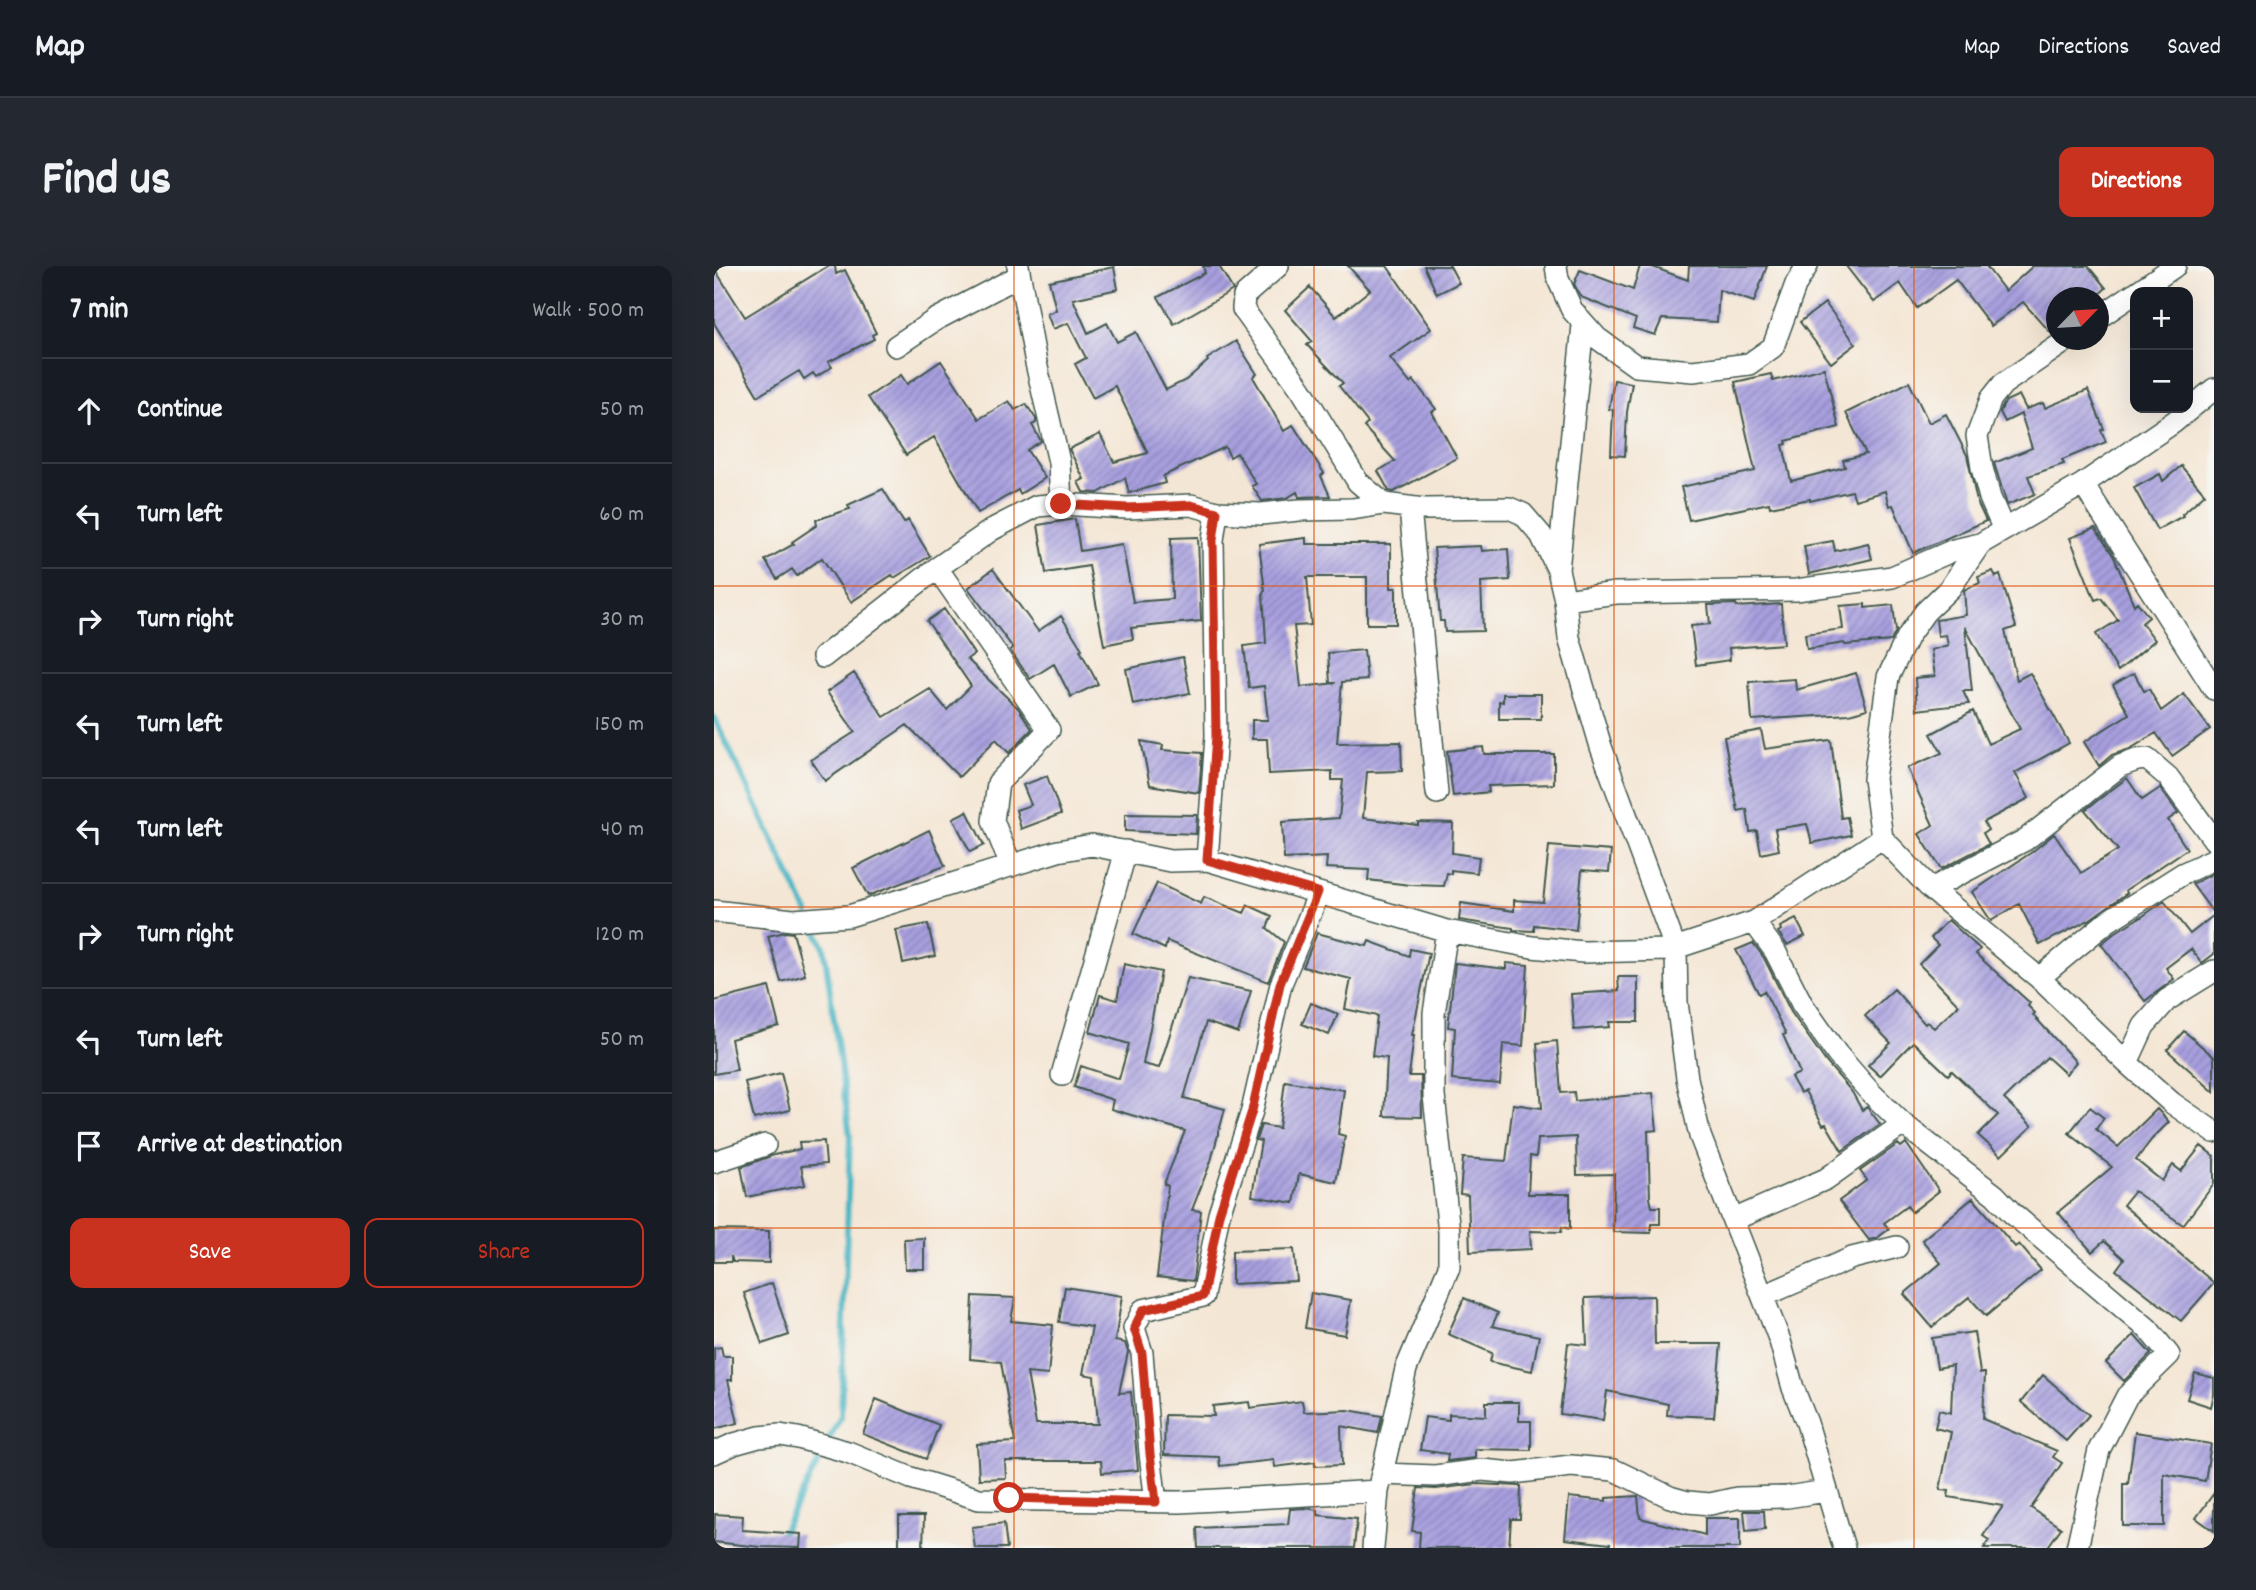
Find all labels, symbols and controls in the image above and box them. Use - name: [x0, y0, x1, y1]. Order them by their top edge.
- text: Map: [35, 25, 85, 72]
- text: Map: [1964, 31, 2000, 65]
- text: Directions: [2038, 31, 2129, 65]
- text: Saved: [2167, 31, 2221, 65]
- text: Find us: [42, 147, 171, 217]
- button: Directions: [2059, 147, 2214, 217]
- north arrow: [2046, 287, 2109, 350]
- map controls: [2130, 287, 2193, 413]
- button: +: [2130, 287, 2193, 350]
- text: 7 min: [70, 290, 128, 333]
- text: Walk · 500 m: [533, 295, 644, 328]
- button: −: [2130, 350, 2193, 413]
- icon: ahead: [70, 392, 108, 430]
- text: Continue: [137, 392, 222, 429]
- text: 50 m: [600, 394, 644, 427]
- route end: [1045, 488, 1076, 519]
- icon: left: [70, 497, 108, 535]
- text: Turn left: [137, 497, 223, 534]
- text: 60 m: [599, 499, 644, 532]
- icon: right: [70, 602, 108, 640]
- text: Turn right: [137, 602, 234, 639]
- text: 30 m: [600, 604, 644, 637]
- icon: left: [70, 707, 108, 745]
- text: Turn left: [137, 707, 223, 744]
- text: 150 m: [595, 709, 644, 742]
- icon: left: [70, 812, 108, 850]
- text: Turn left: [137, 812, 223, 849]
- text: 40 m: [601, 814, 644, 847]
- icon: right: [70, 917, 108, 955]
- text: Turn right: [137, 917, 234, 954]
- text: 120 m: [595, 919, 644, 952]
- icon: left: [70, 1022, 108, 1060]
- text: Turn left: [137, 1022, 223, 1059]
- text: 50 m: [600, 1024, 644, 1057]
- icon: arrive: [70, 1127, 108, 1165]
- text: Arrive at destination: [137, 1127, 342, 1164]
- button: Save: [70, 1218, 350, 1288]
- button: Share: [364, 1218, 644, 1288]
- route start: [993, 1482, 1024, 1513]

